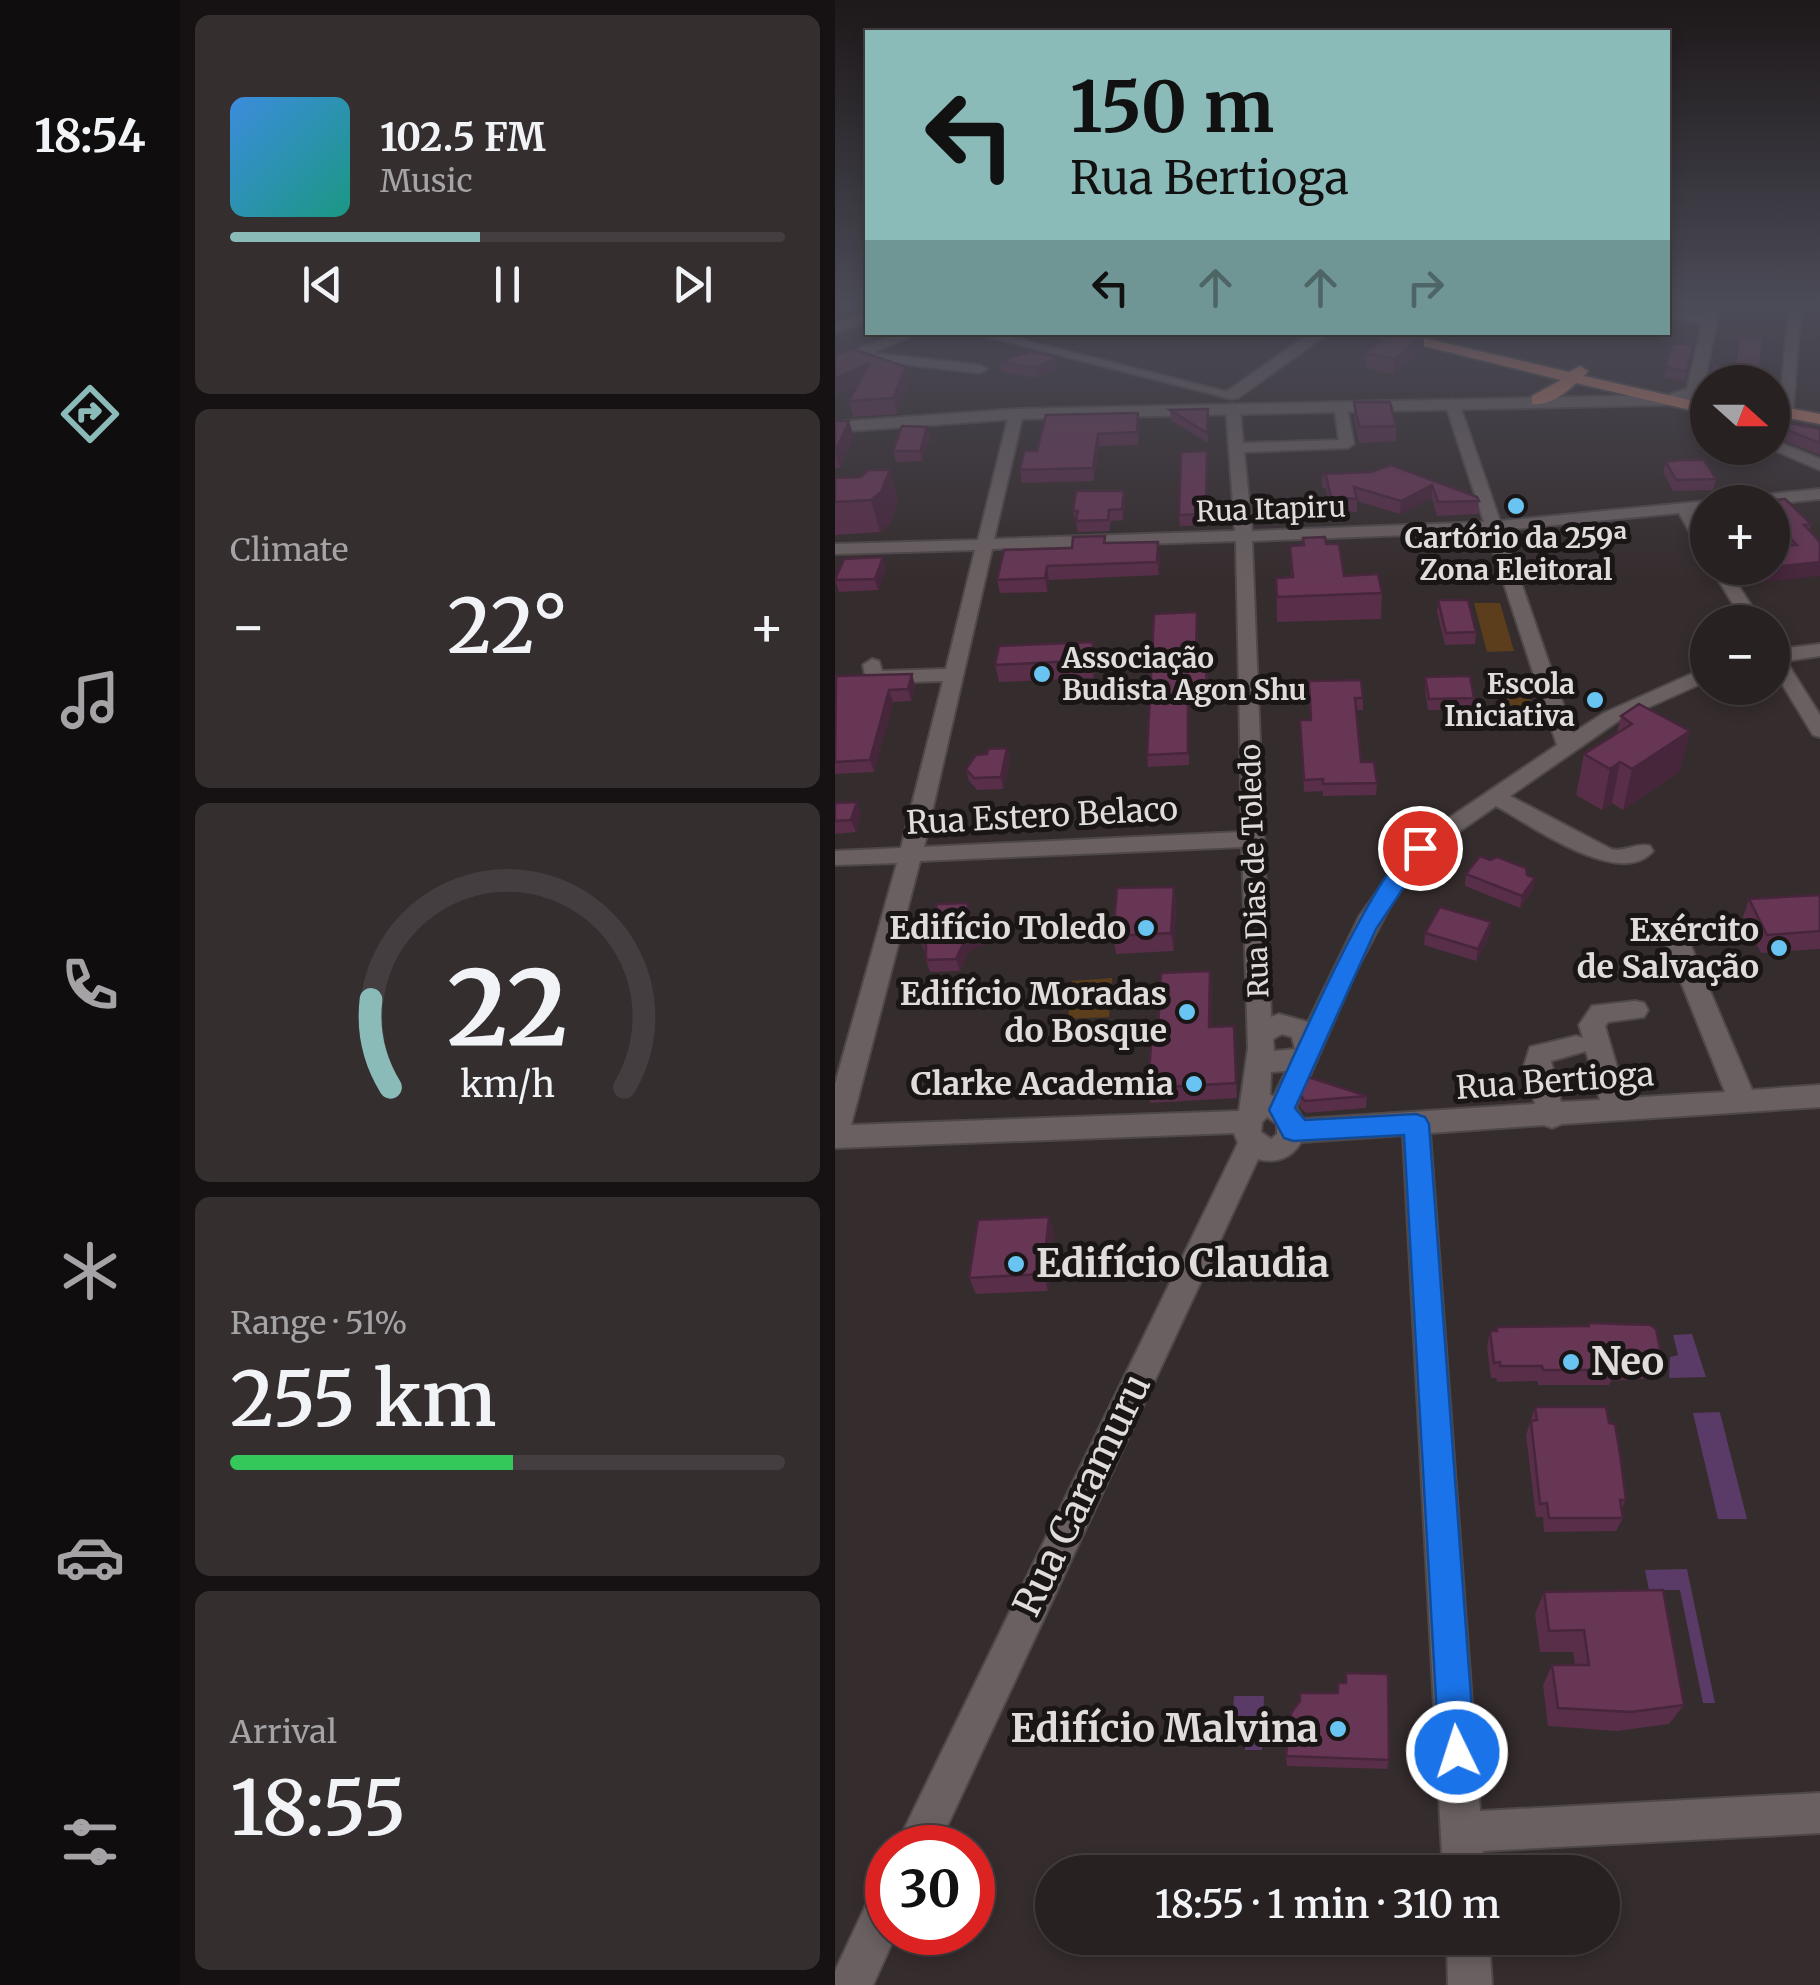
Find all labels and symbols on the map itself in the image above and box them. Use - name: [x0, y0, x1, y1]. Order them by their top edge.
- north arrow: [1690, 365, 1790, 465]
- street label: Rua Itapiru: [1195, 488, 1347, 530]
- marker: Cartório da 259ª Zona Eleitoral: [1505, 495, 1527, 517]
- place label: Cartório da 259ª Zona Eleitoral: [1405, 520, 1627, 588]
- place label: Associação Budista Agon Shu: [1061, 640, 1307, 708]
- marker: Associação Budista Agon Shu: [1031, 663, 1053, 685]
- place label: Escola Iniciativa: [1444, 666, 1575, 734]
- marker: Escola Iniciativa: [1584, 689, 1606, 711]
- street label: Rua Dias de Toledo: [1232, 743, 1276, 999]
- street label: Rua Estero Belaco: [905, 789, 1179, 843]
- pin: [1378, 806, 1463, 891]
- place label: Edifício Toledo: [889, 908, 1126, 948]
- place label: Exército de Salvação: [1577, 910, 1759, 987]
- marker: Edifício Toledo: [1135, 917, 1157, 939]
- marker: Exército de Salvação: [1768, 937, 1790, 959]
- place label: Edifício Moradas do Bosque: [900, 974, 1167, 1051]
- marker: Edifício Moradas do Bosque: [1176, 1001, 1198, 1023]
- street label: Rua Bertioga: [1455, 1054, 1655, 1108]
- place label: Clarke Academia: [911, 1064, 1174, 1104]
- marker: Clarke Academia: [1183, 1073, 1205, 1095]
- place label: Edifício Claudia: [1036, 1240, 1329, 1287]
- marker: Edifício Claudia: [1005, 1253, 1027, 1275]
- place label: Neo: [1591, 1338, 1664, 1385]
- marker: Neo: [1560, 1351, 1582, 1373]
- street label: Rua Caramuru: [1003, 1366, 1160, 1623]
- position arrow: [1405, 1700, 1509, 1804]
- place label: Edifício Malvina: [1011, 1705, 1318, 1752]
- marker: Edifício Malvina: [1327, 1718, 1349, 1740]
- speed limit sign: 30: [865, 1825, 995, 1955]

